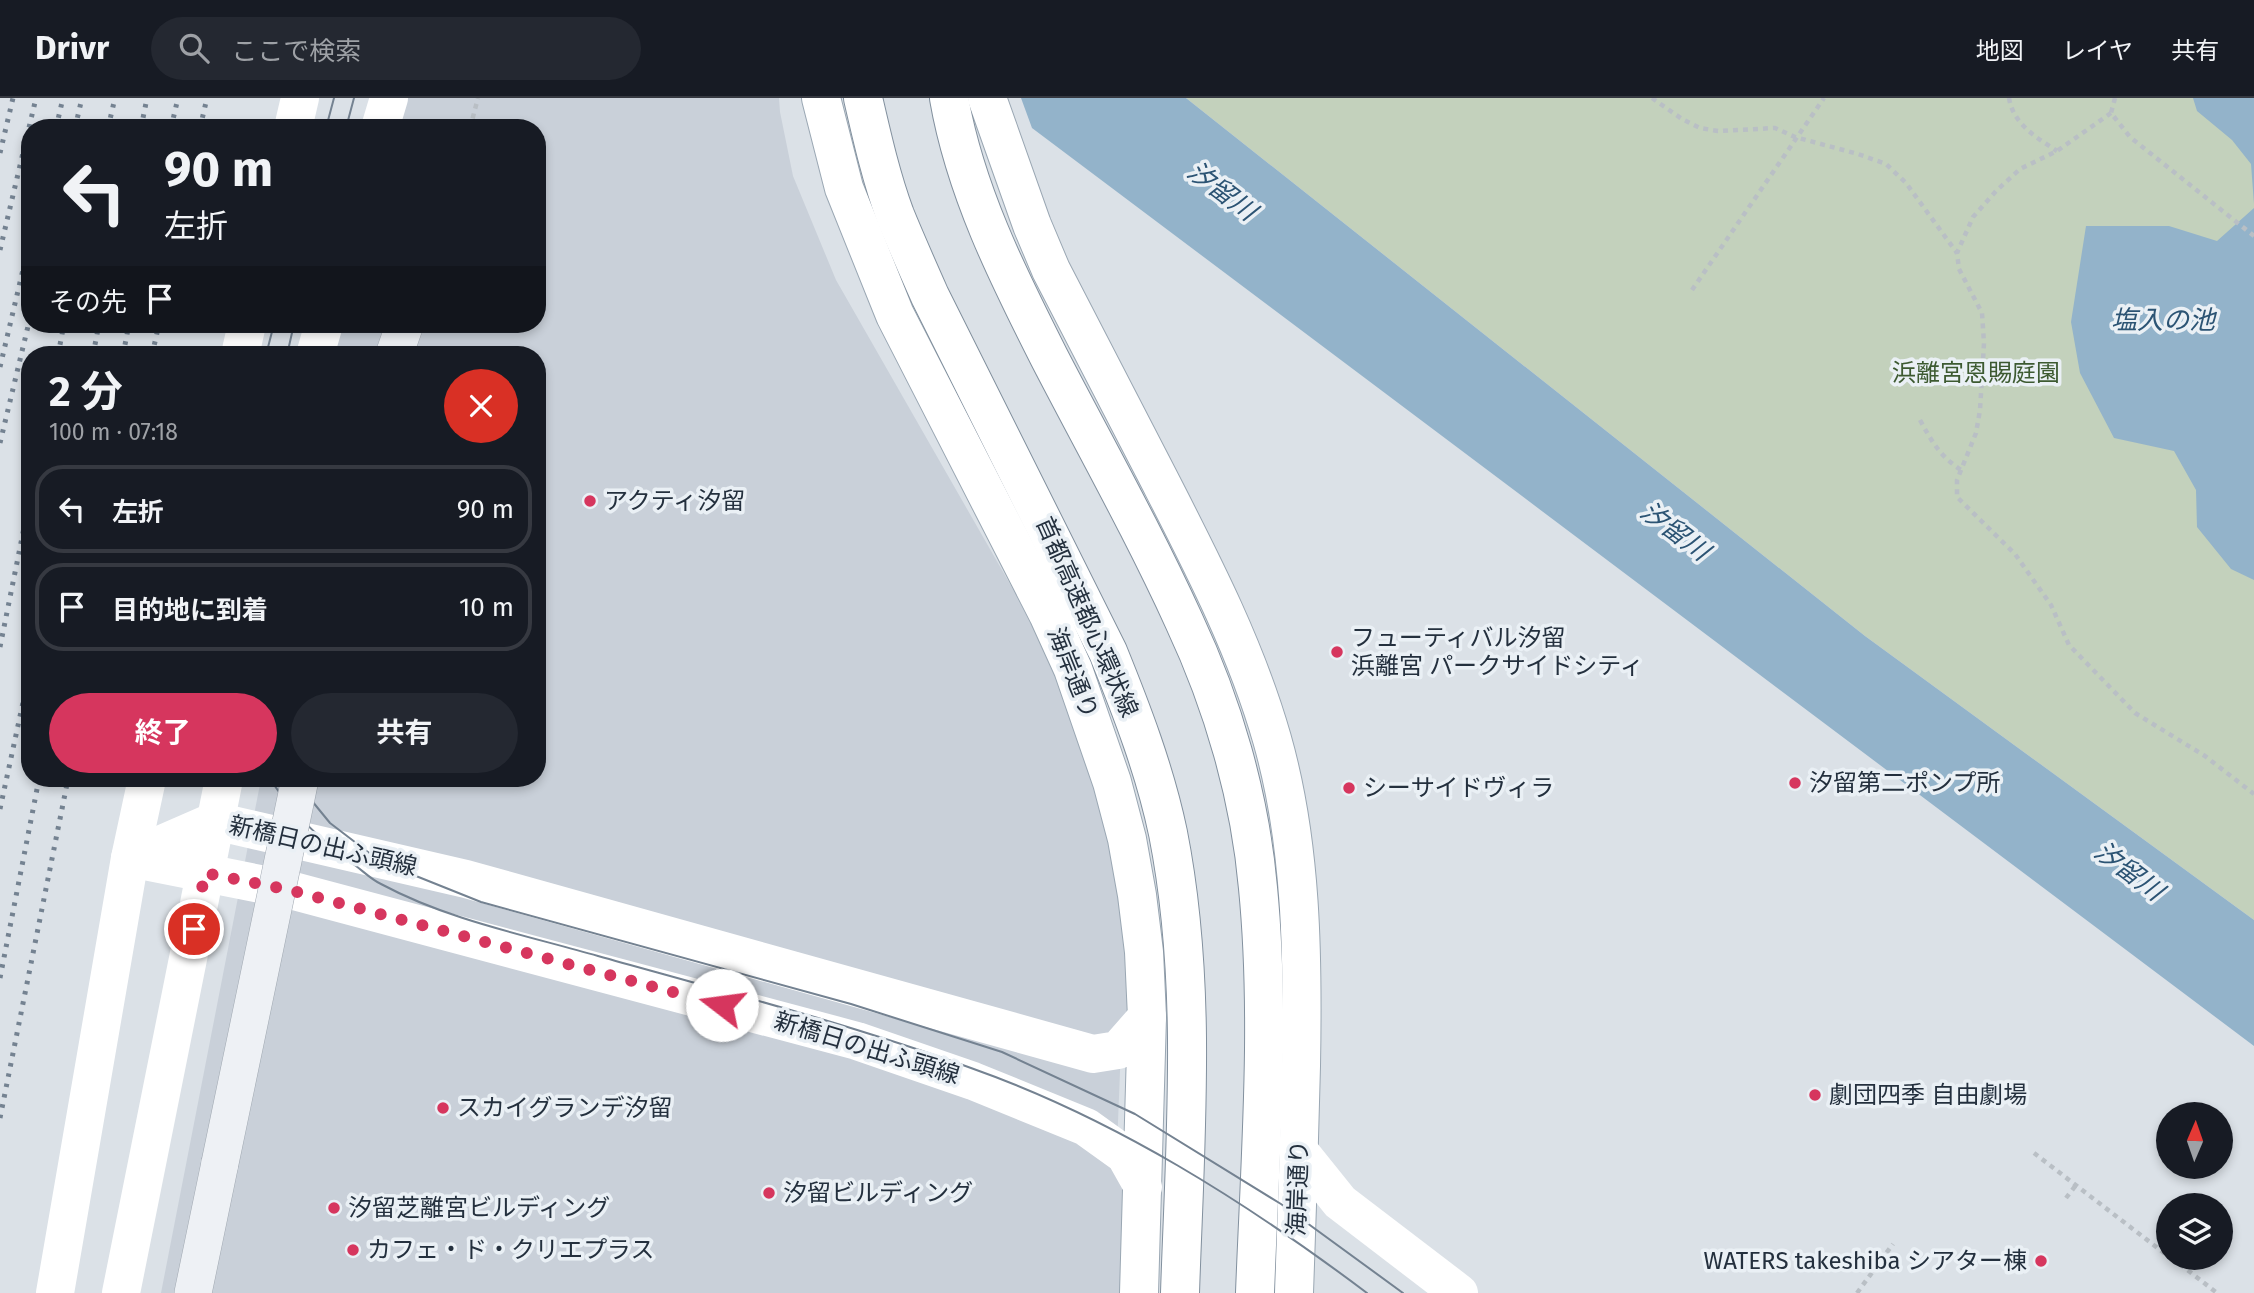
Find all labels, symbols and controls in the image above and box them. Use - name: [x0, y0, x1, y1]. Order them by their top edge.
- search box: [151, 17, 641, 80]
- text: Drivr: [35, 28, 109, 68]
- icon: search: [175, 29, 213, 67]
- text: ここで検索: [231, 36, 361, 67]
- text: 地図: [1976, 37, 2024, 65]
- text: レイヤ: [2062, 37, 2133, 65]
- text: 共有: [2171, 37, 2219, 65]
- text: 90 m: [164, 140, 273, 199]
- icon: left: [49, 147, 140, 238]
- water label: 汐留川: [1181, 156, 1265, 229]
- text: 左折: [164, 207, 228, 245]
- icon: arrive: [141, 280, 179, 318]
- text: その先: [49, 287, 127, 318]
- water label: 塩入の池: [2111, 305, 2218, 336]
- park label: 浜離宮恩賜庭園: [1892, 359, 2060, 387]
- text: 2 分: [49, 367, 123, 417]
- button: close: [444, 369, 518, 443]
- text: 100 m · 07:18: [49, 418, 178, 446]
- place label: アクティ汐留: [604, 487, 745, 515]
- icon: left: [53, 490, 91, 528]
- marker: アクティ汐留: [582, 493, 598, 509]
- text: 90 m: [457, 494, 514, 525]
- water label: 汐留川: [1634, 496, 1718, 569]
- text: 左折: [112, 497, 164, 528]
- street label: 首都高速都心環状線: [1030, 513, 1144, 721]
- icon: arrive: [53, 588, 91, 626]
- text: 10 m: [459, 592, 514, 623]
- text: 目的地に到着: [112, 595, 268, 626]
- street label: 海岸通り: [1042, 623, 1104, 723]
- place label: フューティバル汐留 浜離宮 パークサイドシティ: [1351, 624, 1644, 680]
- marker: フューティバル汐留 浜離宮 パークサイドシティ: [1329, 644, 1345, 660]
- button: 終了: [49, 693, 277, 773]
- button: 共有: [291, 693, 518, 773]
- place label: 汐留第二ポンプ所: [1809, 769, 2000, 797]
- place label: シーサイドヴィラ: [1363, 774, 1555, 802]
- marker: 汐留第二ポンプ所: [1787, 775, 1803, 791]
- marker: シーサイドヴィラ: [1341, 780, 1357, 796]
- street label: 新橋日の出ふ頭線: [226, 811, 420, 881]
- water label: 汐留川: [2088, 836, 2172, 909]
- pin: [164, 899, 224, 959]
- icon: arrive: [175, 910, 213, 948]
- position arrow: [685, 968, 759, 1042]
- street label: 新橋日の出ふ頭線: [771, 1007, 963, 1089]
- place label: 劇団四季 自由劇場: [1829, 1081, 2027, 1109]
- marker: 劇団四季 自由劇場: [1807, 1087, 1823, 1103]
- place label: スカイグランデ汐留: [457, 1094, 673, 1122]
- marker: スカイグランデ汐留: [435, 1100, 451, 1116]
- north arrow: [2156, 1102, 2233, 1180]
- map controls: [2156, 1102, 2233, 1270]
- street label: 海岸通り: [1282, 1140, 1314, 1236]
- place label: 汐留ビルディング: [783, 1179, 973, 1207]
- marker: 汐留ビルディング: [761, 1185, 777, 1201]
- button: layers: [2156, 1193, 2233, 1270]
- place label: 汐留芝離宮ビルディング: [348, 1194, 610, 1222]
- marker: 汐留芝離宮ビルディング: [326, 1200, 342, 1216]
- place label: カフェ・ド・クリエプラス: [367, 1236, 655, 1264]
- marker: カフェ・ド・クリエプラス: [345, 1242, 361, 1258]
- place label: WATERS takeshiba シアター棟: [1703, 1247, 2027, 1275]
- marker: WATERS takeshiba シアター棟: [2033, 1253, 2049, 1269]

